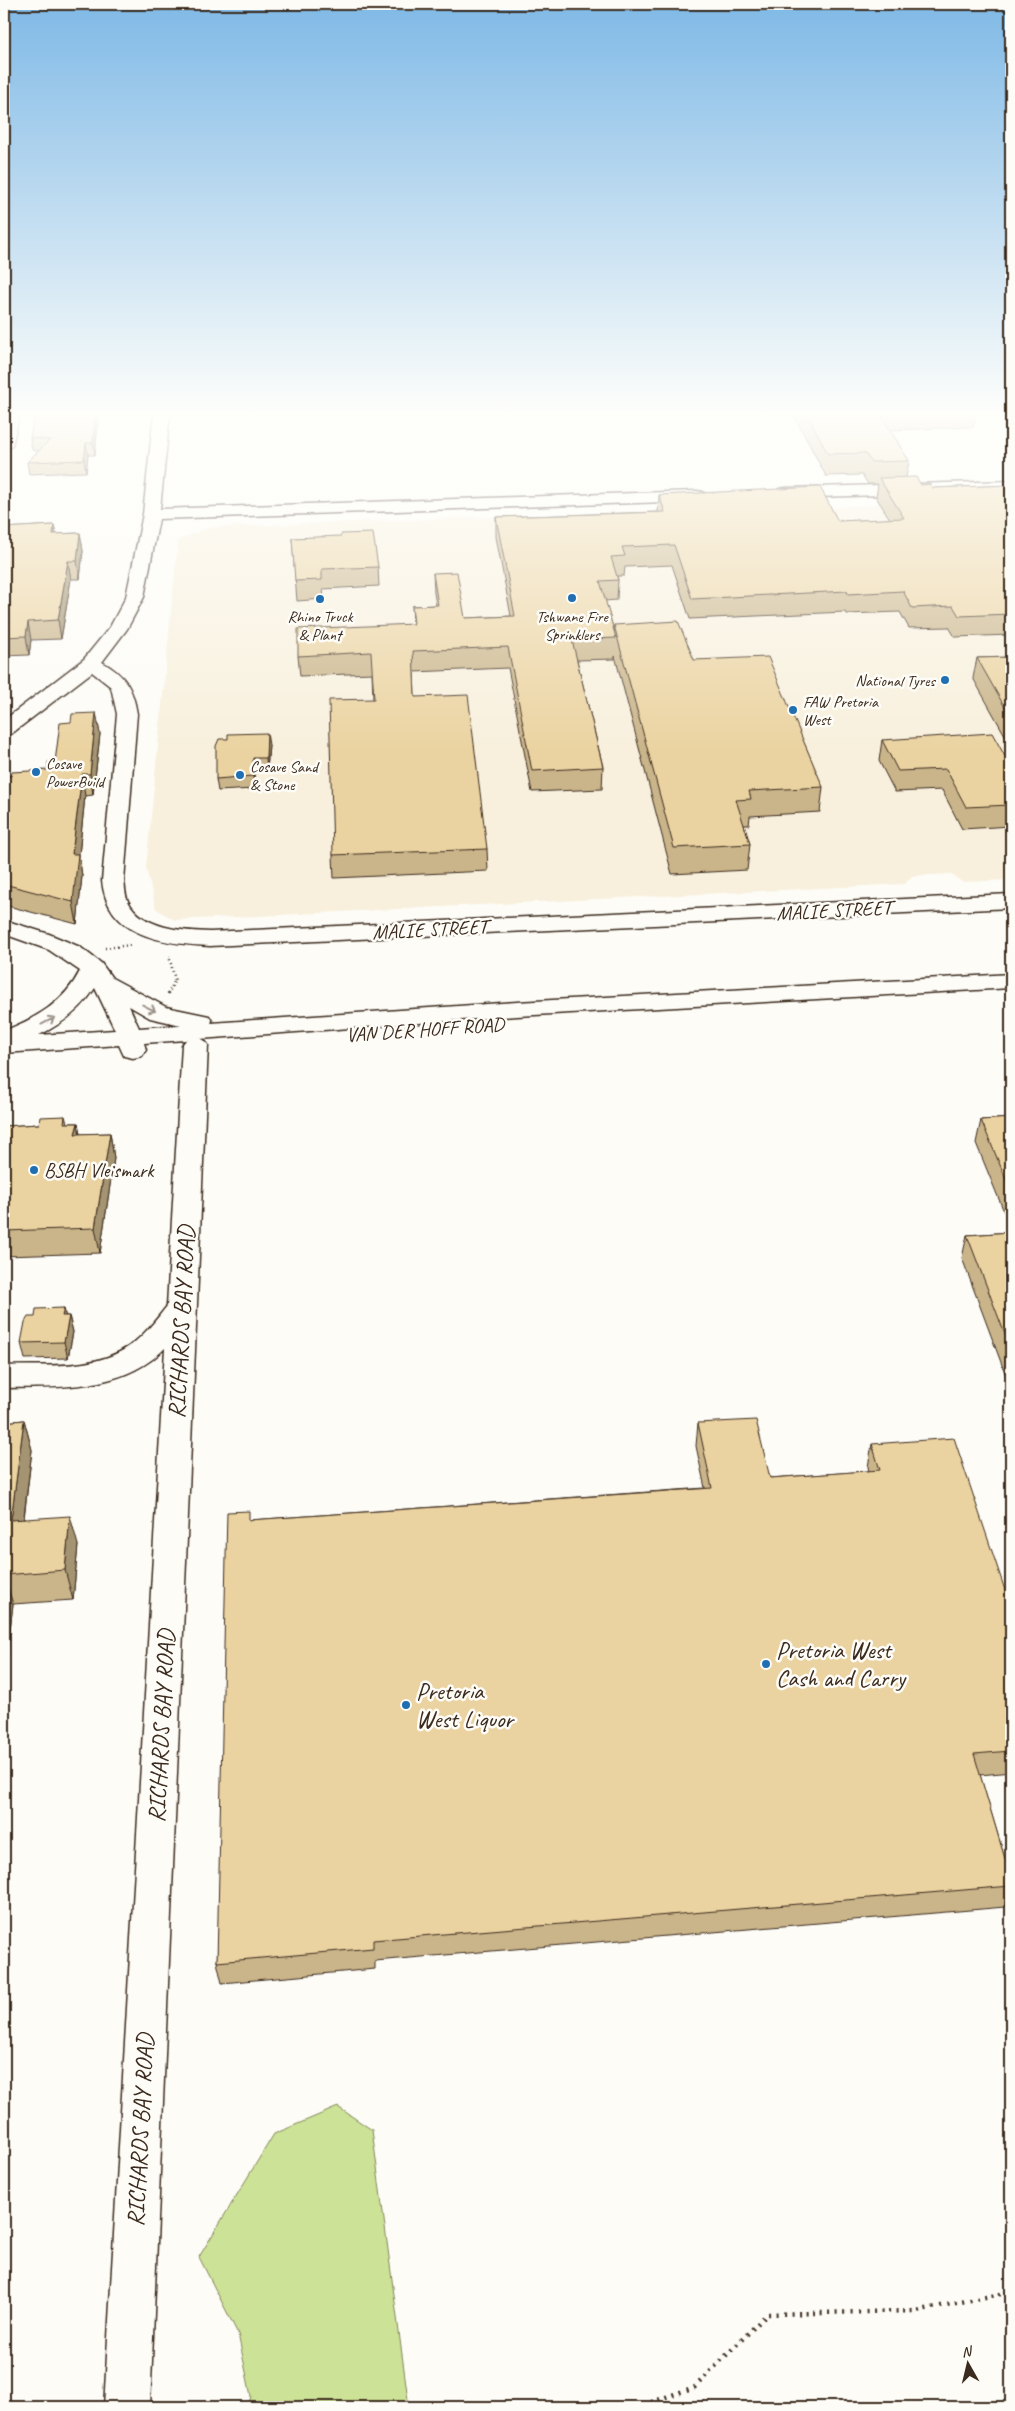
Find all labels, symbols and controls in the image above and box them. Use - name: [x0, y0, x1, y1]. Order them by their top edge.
- marker: Tshwane Fire Sprinklers: [566, 592, 578, 604]
- marker: Rhino Truck & Plant: [314, 593, 326, 605]
- place label: Rhino Truck & Plant: [287, 607, 354, 645]
- place label: Tshwane Fire Sprinklers: [536, 607, 610, 645]
- place label: National Tyres: [855, 671, 937, 691]
- marker: National Tyres: [939, 674, 951, 686]
- place label: FAW Pretoria West: [803, 692, 879, 730]
- marker: FAW Pretoria West: [787, 704, 799, 716]
- place label: Cosave PowerBuild: [46, 754, 106, 792]
- place label: Cosave Sand & Stone: [250, 757, 320, 795]
- marker: Cosave PowerBuild: [30, 766, 42, 778]
- marker: Cosave Sand & Stone: [234, 769, 246, 781]
- street label: MALIE STREET: [776, 895, 897, 926]
- street label: MALIE STREET: [372, 914, 493, 945]
- one-way arrow: [142, 1003, 157, 1013]
- street label: VAN DER HOFF ROAD: [345, 1011, 507, 1047]
- one-way arrow: [41, 1016, 56, 1026]
- place label: BSBH Vleismark: [44, 1158, 155, 1183]
- marker: BSBH Vleismark: [28, 1164, 40, 1176]
- street label: RICHARDS BAY ROAD: [161, 1223, 201, 1419]
- street label: RICHARDS BAY ROAD: [141, 1627, 181, 1823]
- place label: Pretoria West Cash and Carry: [776, 1635, 907, 1693]
- marker: Pretoria West Cash and Carry: [760, 1658, 772, 1670]
- place label: Pretoria West Liquor: [416, 1676, 515, 1734]
- marker: Pretoria West Liquor: [400, 1699, 412, 1711]
- street label: RICHARDS BAY ROAD: [120, 2031, 160, 2227]
- north arrow: [942, 2338, 992, 2388]
- text: N: [961, 2342, 974, 2361]

